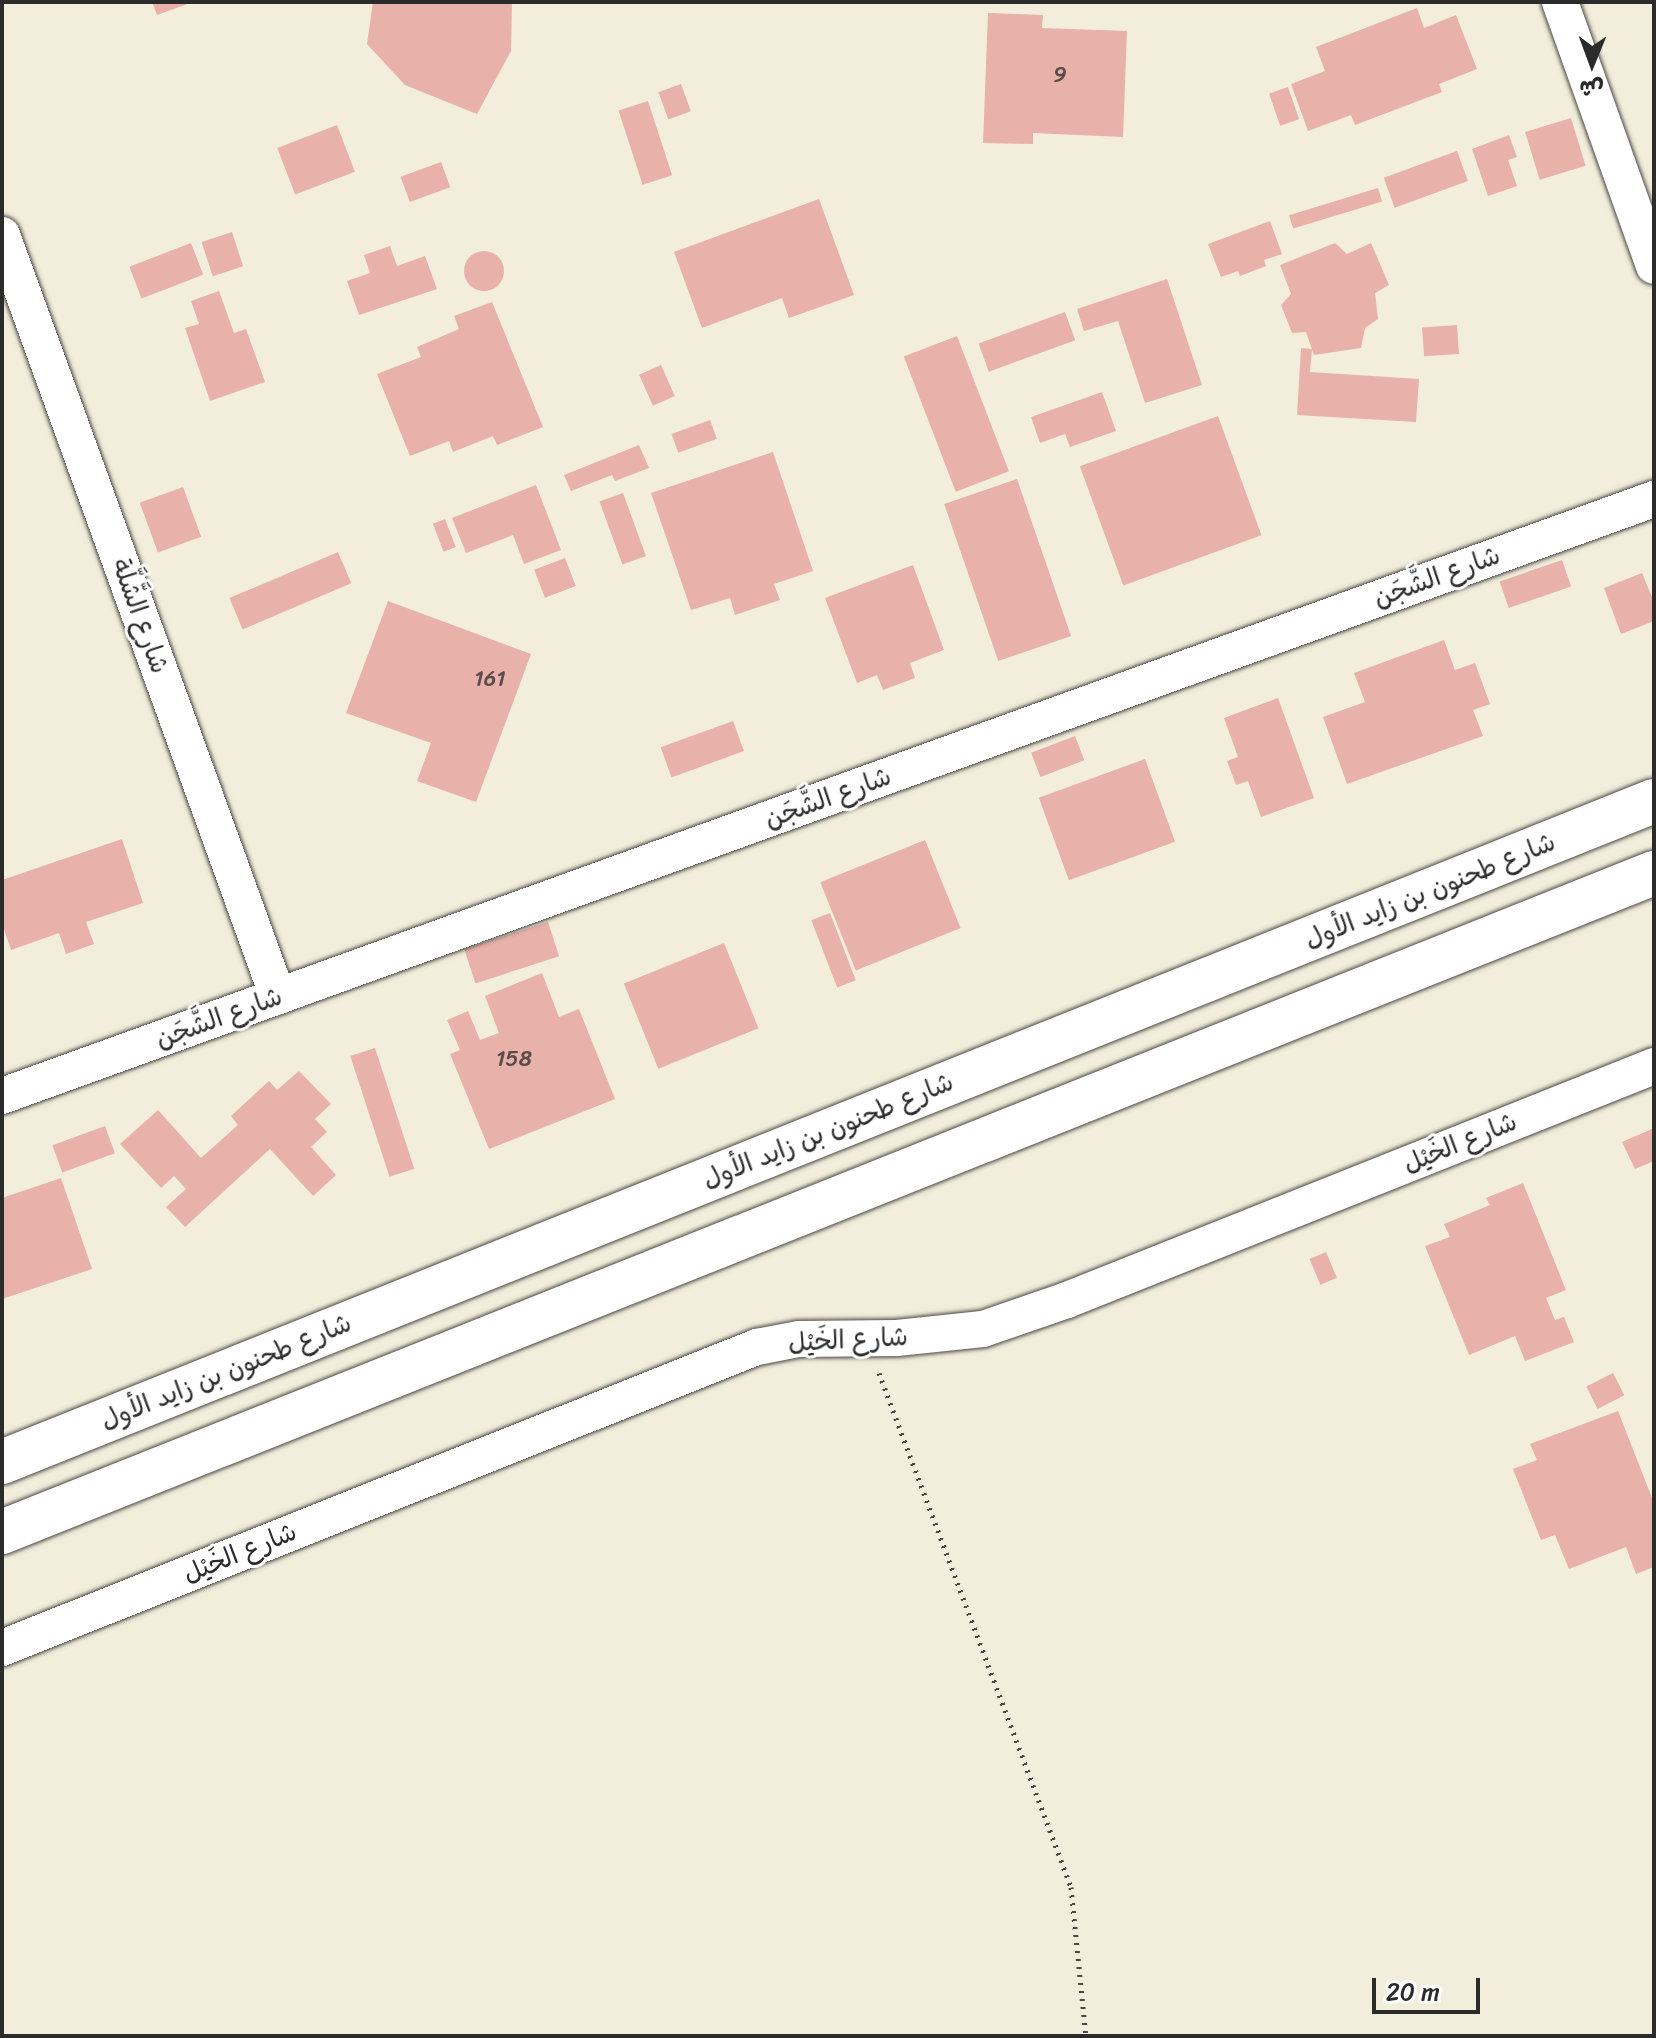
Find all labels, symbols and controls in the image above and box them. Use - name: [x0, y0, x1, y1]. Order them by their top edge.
- north arrow: [1552, 24, 1632, 104]
- house number: 9: [1053, 62, 1067, 88]
- text: ش: [1579, 69, 1604, 108]
- street label: شارع الشَّجَن: [1369, 540, 1505, 614]
- street label: شارع الشَّلَّة: [105, 554, 175, 678]
- house number: 161: [474, 666, 506, 692]
- street label: شارع الشَّجَن: [760, 761, 896, 835]
- street label: شارع طحنون بن زايد الأول: [1300, 826, 1560, 956]
- street label: شارع الشَّجَن: [151, 981, 287, 1055]
- house number: 158: [496, 1046, 532, 1072]
- street label: شارع طحنون بن زايد الأول: [698, 1066, 958, 1196]
- street label: شارع الخَيْل: [1399, 1106, 1521, 1180]
- street label: شارع طحنون بن زايد الأول: [96, 1307, 356, 1437]
- street label: شارع الخَيْل: [787, 1321, 909, 1359]
- street label: شارع الخَيْل: [179, 1516, 301, 1590]
- scale bar: [1376, 1962, 1484, 2012]
- text: 20 m: [1386, 1971, 1440, 2013]

